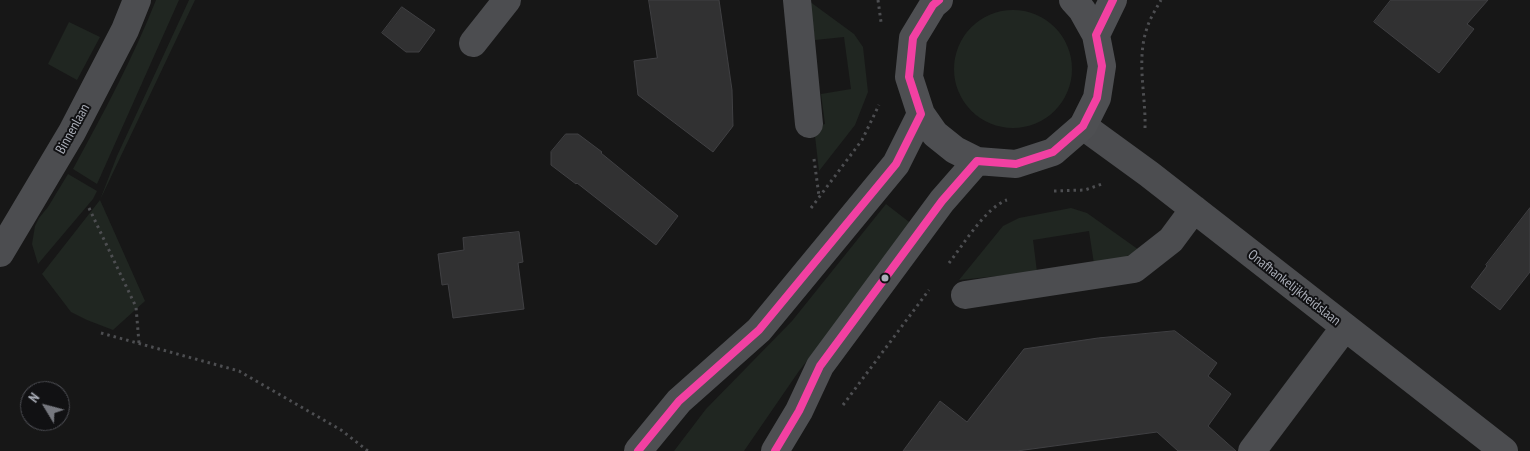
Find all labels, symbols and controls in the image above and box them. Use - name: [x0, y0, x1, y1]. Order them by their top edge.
- street label: Binnenlaan: [52, 101, 94, 157]
- street label: Onafhankelijkheidslaan: [1244, 247, 1344, 329]
- unlabelled marker: [880, 273, 890, 283]
- north arrow: [20, 381, 70, 431]
- text: N: [24, 389, 43, 406]

